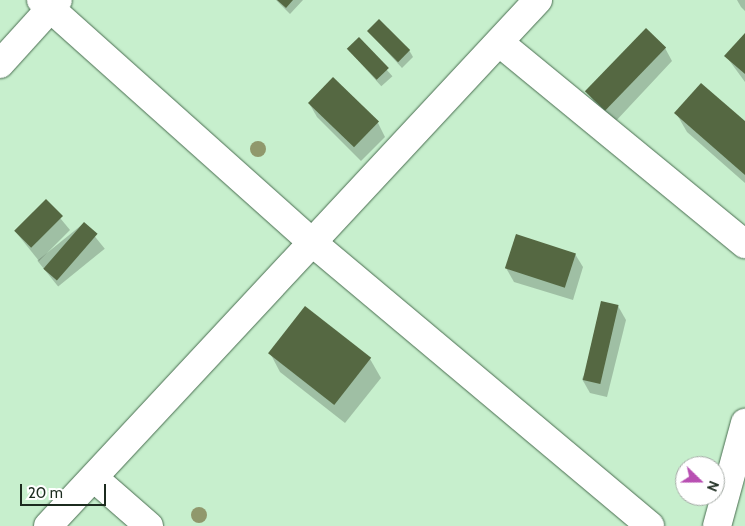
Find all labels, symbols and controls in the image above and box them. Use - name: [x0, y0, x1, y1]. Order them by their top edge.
- north arrow: [675, 456, 725, 506]
- scale bar: [22, 474, 109, 506]
- text: N: [703, 478, 723, 494]
- text: 20 m: [28, 484, 63, 502]

